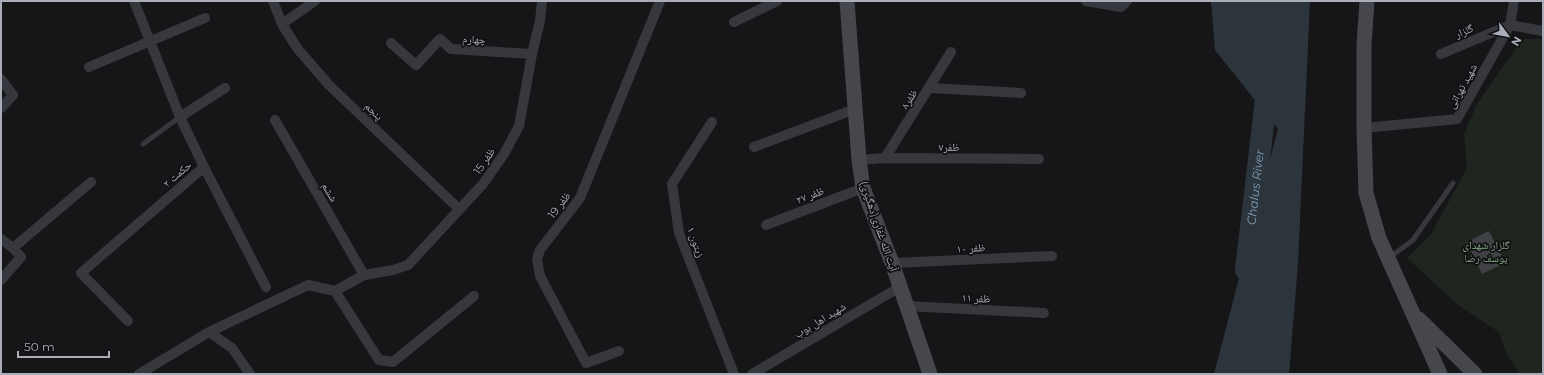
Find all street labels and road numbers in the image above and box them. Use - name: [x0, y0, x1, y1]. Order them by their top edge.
- street label: گلزار: [1452, 21, 1476, 41]
- street label: چهارم: [462, 31, 486, 47]
- street label: شهید تهرانی: [1444, 61, 1480, 111]
- street label: ظفر۸: [898, 86, 920, 112]
- street label: پنجم: [361, 99, 386, 124]
- street label: ظفر۷: [939, 140, 959, 154]
- street label: ظفر 15: [470, 145, 498, 177]
- street label: حکمت ۲: [160, 158, 194, 190]
- street label: آیت الله غفاری(دهگیری): [857, 179, 901, 273]
- street label: ششم: [318, 180, 341, 205]
- street label: ظفر ۲۷: [794, 183, 826, 207]
- street label: ظفر 19: [545, 189, 573, 221]
- street label: زیتون ۱: [684, 225, 708, 259]
- street label: ظفر ۱۰: [956, 240, 986, 256]
- street label: ظفر ۱۱: [961, 290, 991, 306]
- street label: شهید اهل بوب: [792, 299, 848, 341]

